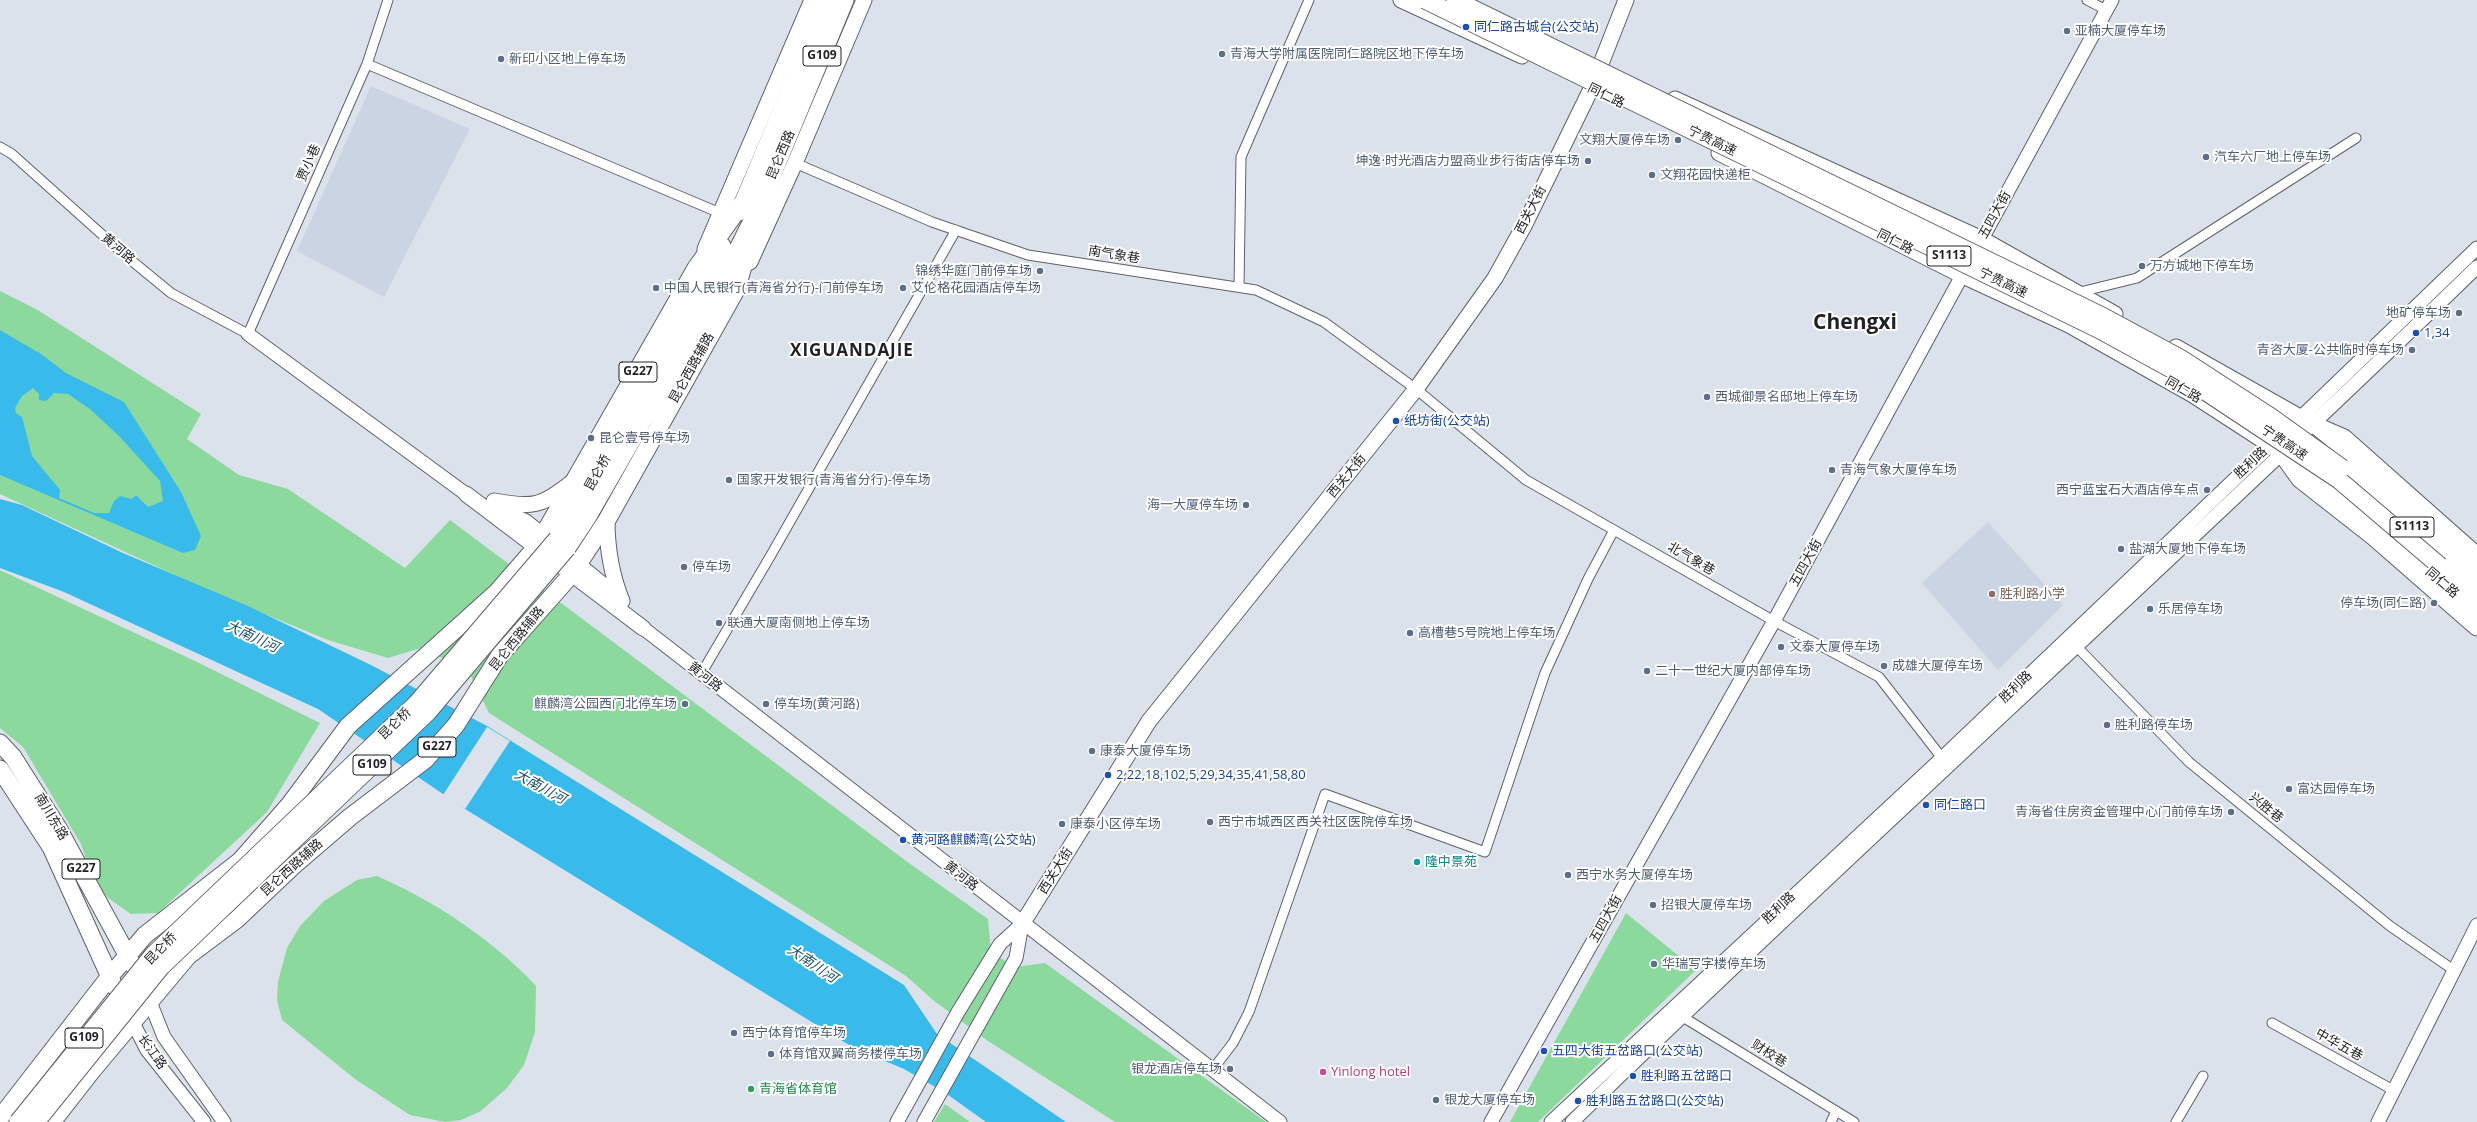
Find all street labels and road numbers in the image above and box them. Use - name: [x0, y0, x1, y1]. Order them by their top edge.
- road number: G109: [803, 46, 841, 66]
- street label: 同仁路: [1585, 80, 1627, 112]
- street label: 宁贵高速: [1685, 123, 1739, 159]
- street label: 昆仑西路: [764, 128, 798, 182]
- street label: 贾小巷: [294, 142, 324, 184]
- street label: 西关大街: [1512, 183, 1550, 237]
- street label: 五四大街: [1976, 188, 2014, 242]
- street label: 同仁路: [1874, 226, 1916, 258]
- street label: 黄河路: [98, 230, 138, 268]
- street label: 南气象巷: [1087, 243, 1141, 267]
- road number: S1113: [1927, 246, 1971, 266]
- street label: 宁贵高速: [1976, 265, 2030, 301]
- street label: 昆仑西路辅路: [666, 330, 718, 406]
- road number: G227: [619, 362, 657, 382]
- street label: 同仁路: [2162, 373, 2204, 407]
- street label: 宁贵高速: [2258, 422, 2310, 464]
- street label: 胜利路: [2231, 444, 2271, 482]
- street label: 西关大街: [1325, 451, 1369, 501]
- street label: 昆仑桥: [582, 452, 614, 494]
- road number: S1113: [2390, 517, 2434, 537]
- street label: 五四大街: [1787, 536, 1825, 590]
- street label: 北气象巷: [1665, 539, 1717, 579]
- street label: 同仁路: [2422, 564, 2462, 602]
- street label: 昆仑西路辅路: [486, 604, 548, 674]
- street label: 黄河路: [685, 659, 725, 695]
- street label: 胜利路: [1997, 668, 2035, 706]
- street label: 昆仑桥: [376, 705, 414, 743]
- road number: G227: [418, 737, 456, 757]
- road number: G109: [353, 755, 391, 775]
- street label: 兴胜巷: [2246, 790, 2286, 826]
- street label: 南川东路: [31, 791, 71, 843]
- street label: 昆仑西路辅路: [258, 836, 326, 900]
- street label: 西关大街: [1036, 845, 1076, 897]
- street label: 黄河路: [941, 858, 981, 894]
- road number: G227: [62, 859, 100, 879]
- street label: 胜利路: [1759, 889, 1799, 927]
- street label: 五四大街: [1587, 892, 1625, 946]
- street label: 昆仑桥: [142, 930, 180, 968]
- street label: 中华五巷: [2312, 1026, 2366, 1064]
- road number: G109: [65, 1028, 103, 1048]
- street label: 长江路: [134, 1032, 170, 1072]
- street label: 财校巷: [1748, 1037, 1790, 1071]

